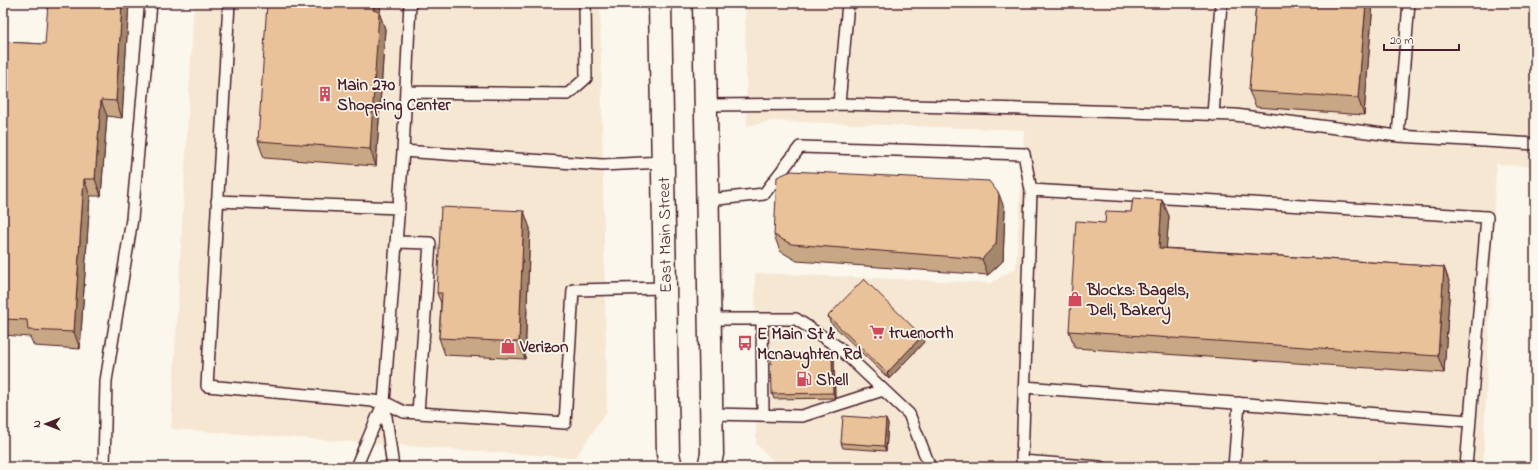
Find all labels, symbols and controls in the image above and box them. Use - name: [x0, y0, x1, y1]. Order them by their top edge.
- scale bar: [1384, 26, 1459, 52]
- text: 20 m: [1390, 32, 1413, 50]
- place label: Main 270 Shopping Center: [337, 73, 451, 120]
- building icon: Main 270 Shopping Center: [316, 85, 334, 103]
- street label: East Main Street: [652, 176, 679, 293]
- place label: Blocks: Bagels, Deli, Bakery: [1086, 278, 1189, 325]
- shop icon: Blocks: Bagels, Deli, Bakery: [1066, 290, 1084, 308]
- place label: truenorth: [888, 321, 954, 346]
- place label: E Main St & Mcnaughten Rd: [757, 322, 863, 369]
- supermarket icon: truenorth: [868, 323, 886, 341]
- bus stop icon: E Main St & Mcnaughten Rd: [736, 334, 754, 352]
- place label: Verizon: [519, 335, 569, 360]
- shop icon: Verizon: [499, 337, 517, 355]
- place label: Shell: [816, 368, 848, 393]
- fuel station icon: Shell: [795, 370, 813, 388]
- north arrow: [26, 404, 66, 444]
- text: N: [29, 420, 45, 428]

